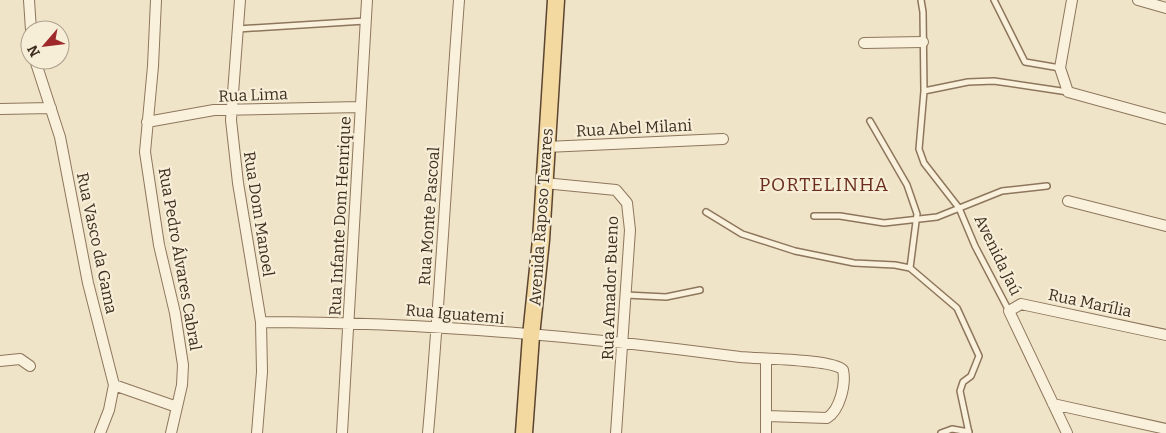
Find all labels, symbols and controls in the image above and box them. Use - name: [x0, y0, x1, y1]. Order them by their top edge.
- north arrow: [20, 20, 70, 70]
- text: N: [24, 42, 44, 60]
- street label: Rua Lima: [218, 84, 288, 106]
- street label: Rua Abel Milani: [576, 115, 693, 141]
- street label: Rua Infante Dom Henrique: [325, 116, 355, 316]
- street label: Avenida Raposo Tavares: [525, 127, 557, 307]
- street label: Rua Monte Pascoal: [415, 146, 443, 286]
- street label: Rua Dom Manoel: [240, 150, 278, 278]
- street label: Rua Pedro Álvares Cabral: [155, 166, 206, 352]
- street label: Rua Vasco da Gama: [73, 171, 121, 316]
- district label: PORTELINHA: [759, 173, 889, 196]
- street label: Avenida Jaú: [970, 212, 1026, 298]
- street label: Rua Amador Bueno: [598, 216, 622, 360]
- street label: Rua Marília: [1047, 285, 1134, 321]
- street label: Rua Iguatemi: [405, 300, 506, 328]

